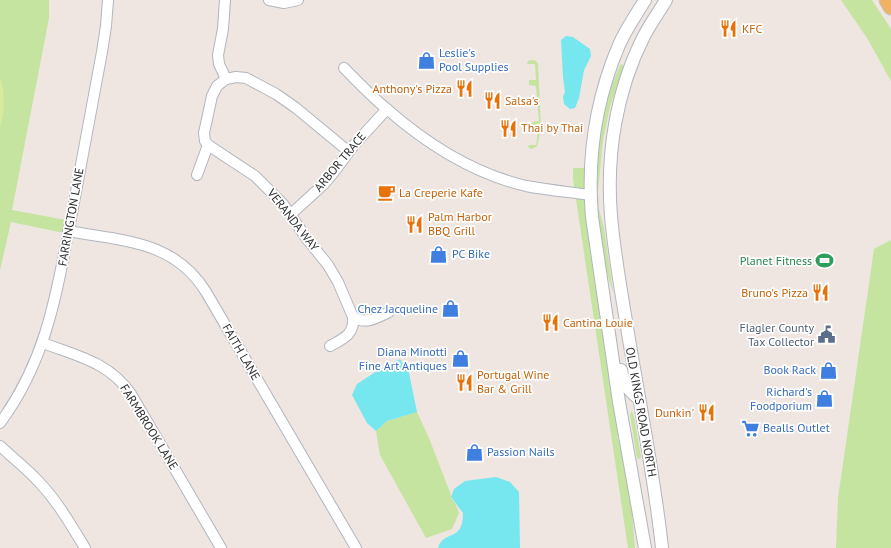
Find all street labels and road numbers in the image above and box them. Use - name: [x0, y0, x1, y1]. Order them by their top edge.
- street label: ARBOR TRACE: [310, 129, 369, 194]
- street label: FARRINGTON LANE: [54, 166, 87, 267]
- street label: VERANDA WAY: [264, 185, 322, 254]
- street label: FAITH LANE: [219, 321, 264, 383]
- street label: OLD KINGS ROAD NORTH: [623, 346, 660, 478]
- street label: FARMBROOK LANE: [117, 381, 182, 472]

